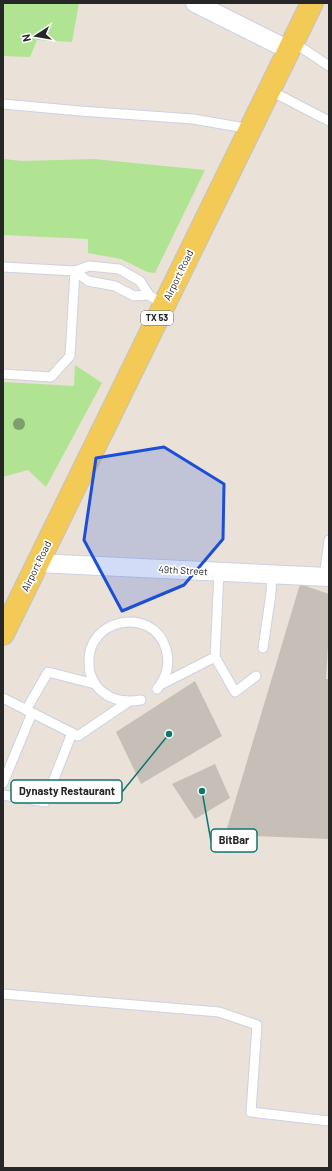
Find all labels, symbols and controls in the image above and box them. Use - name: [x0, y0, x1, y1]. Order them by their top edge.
- north arrow: [16, 16, 56, 56]
- text: N: [19, 33, 33, 43]
- street label: Airport Road: [161, 248, 195, 302]
- road number: TX 53: [141, 311, 173, 325]
- street label: Airport Road: [19, 539, 53, 593]
- street label: 49th Street: [158, 563, 208, 577]
- callout: Dynasty Restaurant: [11, 780, 122, 803]
- text: Dynasty Restaurant: [19, 784, 115, 797]
- callout: BitBar: [211, 829, 257, 852]
- text: BitBar: [219, 833, 250, 846]

